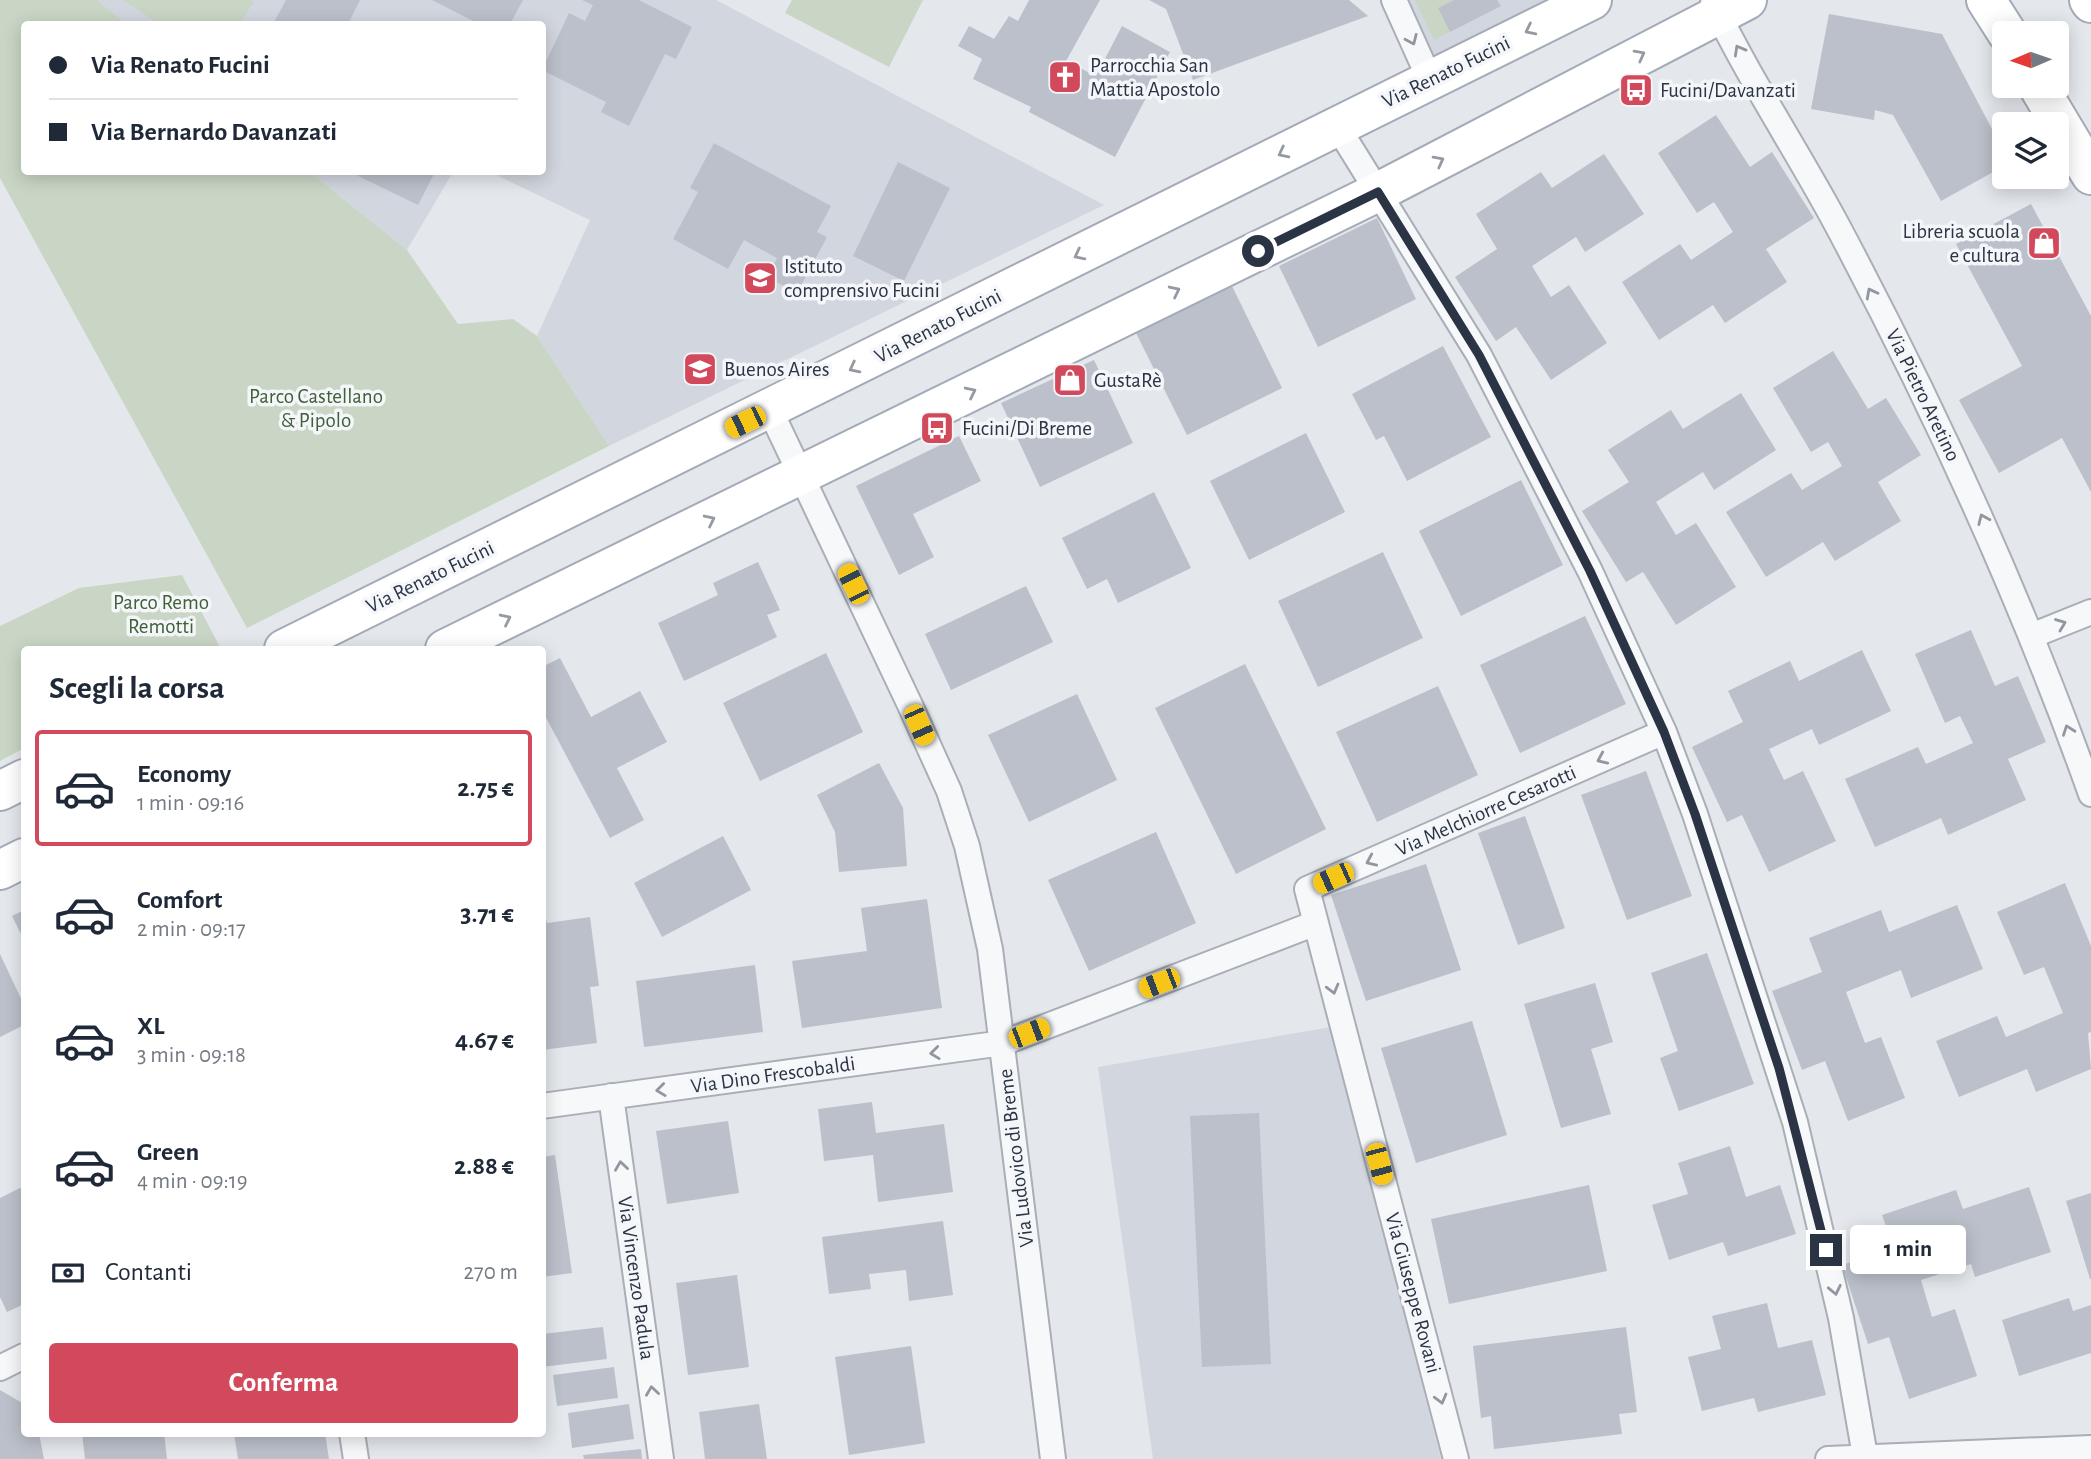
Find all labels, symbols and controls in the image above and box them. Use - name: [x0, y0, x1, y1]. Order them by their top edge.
- north arrow: [1992, 21, 2068, 98]
- map controls: [1992, 21, 2069, 189]
- one-way arrow: [1525, 22, 1537, 36]
- street label: Via Renato Fucini: [1379, 32, 1513, 112]
- one-way arrow: [1404, 33, 1418, 45]
- one-way arrow: [1734, 45, 1747, 58]
- one-way arrow: [1633, 50, 1645, 63]
- text: Via Renato Fucini: [91, 52, 270, 78]
- place label: Parrocchia San Mattia Apostolo: [1090, 55, 1220, 100]
- church icon: Parrocchia San Mattia Apostolo: [1046, 58, 1084, 96]
- bus stop icon: Fucini/Davanzati: [1617, 71, 1655, 109]
- place label: Fucini/Davanzati: [1660, 80, 1796, 101]
- button: layers: [1992, 112, 2069, 189]
- text: Via Bernardo Davanzati: [91, 119, 337, 145]
- one-way arrow: [1278, 145, 1290, 159]
- one-way arrow: [1431, 155, 1444, 169]
- place label: Libreria scuola e cultura: [1902, 221, 2020, 266]
- shop icon: Libreria scuola e cultura: [2025, 224, 2063, 262]
- route start: [1242, 235, 1274, 267]
- one-way arrow: [1074, 247, 1086, 261]
- place label: Istituto comprensivo Fucini: [784, 256, 940, 301]
- school or university icon: Istituto comprensivo Fucini: [741, 259, 779, 297]
- street label: Via Renato Fucini: [871, 285, 1005, 367]
- one-way arrow: [1168, 286, 1180, 300]
- one-way arrow: [1866, 288, 1880, 300]
- street label: Via Pietro Aretino: [1882, 326, 1964, 464]
- school or university icon: Buenos Aires: [681, 350, 719, 388]
- place label: Buenos Aires: [724, 359, 829, 380]
- one-way arrow: [849, 360, 861, 374]
- shop icon: GustaRè: [1051, 361, 1089, 399]
- place label: GustaRè: [1094, 370, 1162, 391]
- park label: Parco Castellano & Pipolo: [249, 386, 383, 431]
- one-way arrow: [964, 386, 976, 400]
- car: [722, 403, 769, 441]
- bus stop icon: Fucini/Di Breme: [918, 409, 956, 447]
- place label: Fucini/Di Breme: [962, 418, 1092, 439]
- one-way arrow: [703, 514, 715, 528]
- one-way arrow: [1977, 514, 1991, 526]
- street label: Via Renato Fucini: [363, 537, 497, 617]
- car: [835, 561, 872, 607]
- park label: Parco Remo Remotti: [113, 592, 209, 637]
- one-way arrow: [499, 614, 511, 628]
- one-way arrow: [2054, 618, 2066, 632]
- text: Scegli la corsa: [49, 672, 225, 704]
- car: [901, 702, 938, 748]
- one-way arrow: [2062, 724, 2076, 736]
- one-way arrow: [1597, 751, 1609, 765]
- icon: car: [53, 757, 116, 820]
- text: Economy: [137, 761, 231, 787]
- street label: Via Melchiorre Cesarotti: [1393, 762, 1579, 860]
- text: 2.75 €: [457, 775, 514, 801]
- text: 1 min · 09:16: [137, 792, 244, 815]
- one-way arrow: [1366, 853, 1379, 867]
- car: [1310, 860, 1357, 896]
- icon: car: [53, 883, 116, 946]
- text: Comfort: [137, 887, 222, 913]
- text: 3.71 €: [460, 901, 514, 927]
- text: 2 min · 09:17: [137, 918, 246, 941]
- car: [1136, 966, 1183, 1000]
- one-way arrow: [1325, 983, 1339, 995]
- icon: car: [53, 1009, 116, 1072]
- text: XL: [137, 1013, 164, 1039]
- car: [1006, 1016, 1053, 1050]
- text: 4.67 €: [455, 1027, 514, 1053]
- text: 3 min · 09:18: [137, 1044, 246, 1067]
- one-way arrow: [929, 1046, 941, 1061]
- street label: Via Dino Frescobaldi: [689, 1053, 857, 1097]
- street label: Via Ludovico di Breme: [995, 1068, 1037, 1248]
- one-way arrow: [655, 1082, 667, 1097]
- icon: car: [53, 1135, 116, 1198]
- text: Green: [137, 1139, 199, 1165]
- car: [1364, 1141, 1395, 1187]
- text: 2.88 €: [454, 1153, 514, 1179]
- one-way arrow: [614, 1160, 629, 1172]
- text: 4 min · 09:19: [137, 1170, 248, 1193]
- street label: Via Vincenzo Padula: [614, 1195, 658, 1362]
- street label: Via Giuseppe Rovani: [1381, 1210, 1445, 1376]
- callout: 1 min: [1850, 1226, 1966, 1274]
- route end: [1810, 1234, 1842, 1266]
- text: 1 min: [1884, 1238, 1932, 1261]
- icon: cash: [49, 1254, 87, 1292]
- text: Contanti: [105, 1259, 192, 1285]
- text: 270 m: [464, 1261, 518, 1284]
- one-way arrow: [1826, 1284, 1841, 1296]
- button: Conferma: [49, 1343, 518, 1423]
- one-way arrow: [645, 1386, 660, 1397]
- one-way arrow: [1432, 1393, 1447, 1405]

